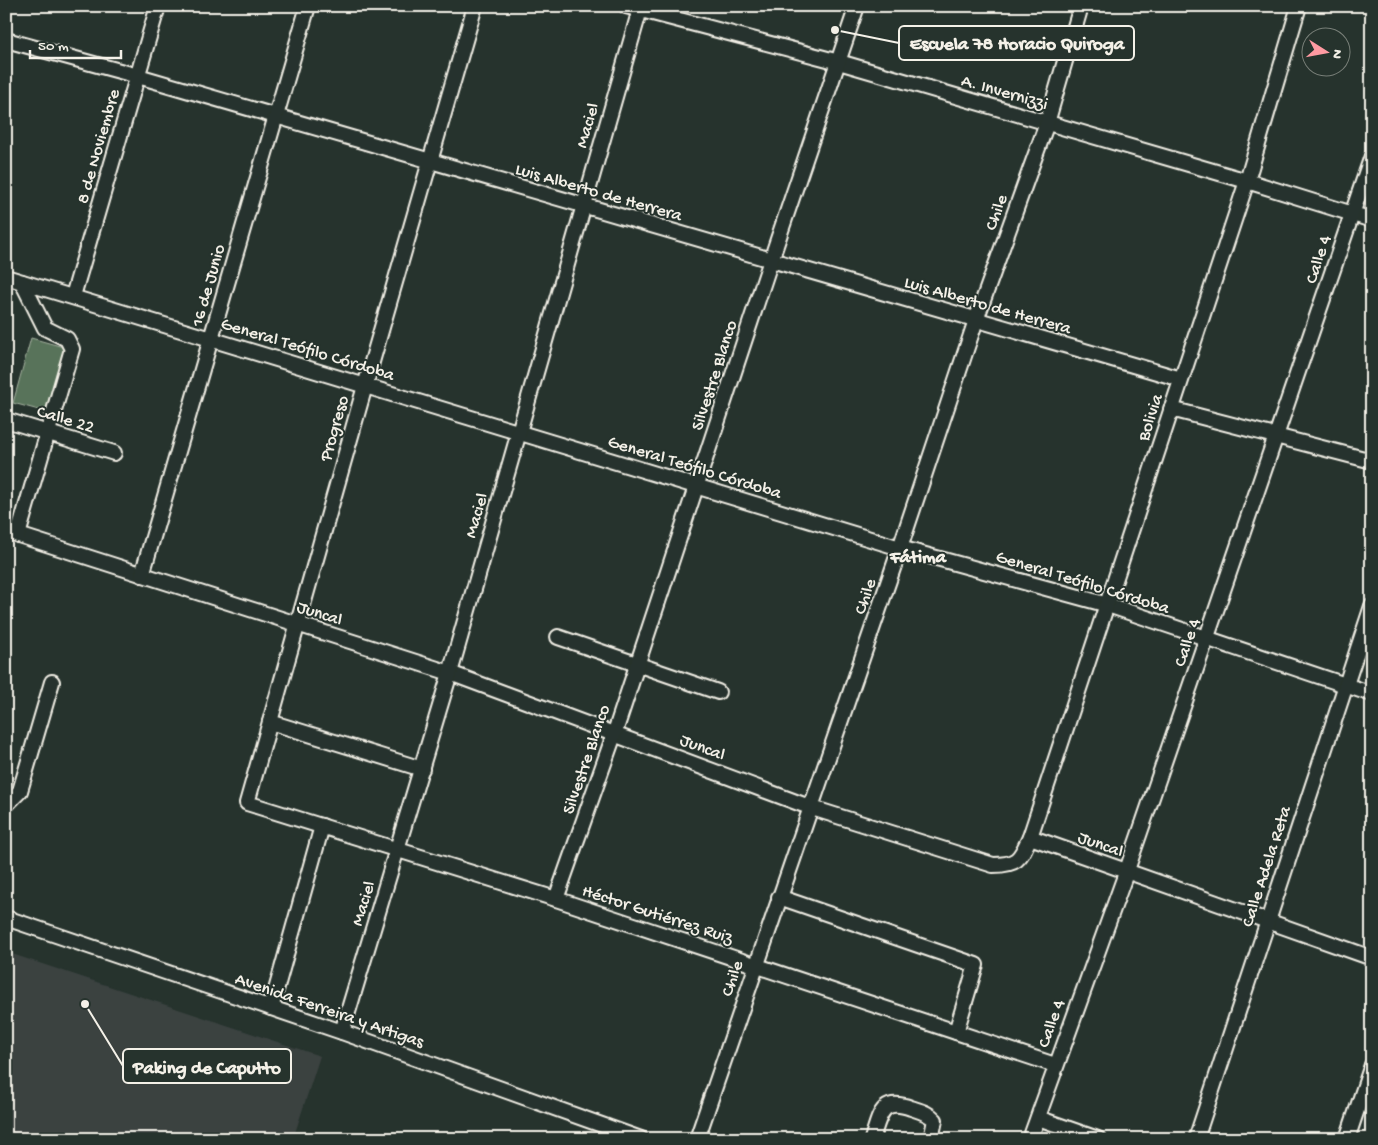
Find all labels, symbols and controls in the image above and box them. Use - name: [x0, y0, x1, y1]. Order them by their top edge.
- callout: Escuela 78 Horacio Quiroga: [899, 26, 1134, 60]
- scale bar: [30, 28, 121, 60]
- north arrow: [1300, 28, 1350, 78]
- text: Escuela 78 Horacio Quiroga: [910, 34, 1126, 57]
- text: 50 m: [38, 38, 69, 56]
- text: N: [1327, 48, 1346, 60]
- street label: A. Invernizzi: [959, 71, 1050, 116]
- street label: 8 de Noviembre: [73, 86, 126, 206]
- street label: Maciel: [572, 101, 605, 151]
- street label: Luis Alberto de Herrera: [512, 160, 685, 228]
- street label: Chile: [981, 191, 1014, 234]
- street label: Calle 4: [1302, 232, 1337, 287]
- street label: 16 de Junio: [187, 242, 231, 330]
- street label: Luis Alberto de Herrera: [901, 273, 1074, 341]
- street label: General Teófilo Córdoba: [218, 314, 398, 387]
- street label: Silvestre Blanco: [688, 318, 743, 433]
- street label: Bolivia: [1134, 391, 1169, 445]
- street label: Progreso: [316, 393, 355, 465]
- street label: Calle 22: [34, 402, 97, 439]
- street label: General Teófilo Córdoba: [605, 432, 785, 505]
- street label: Maciel: [461, 491, 494, 541]
- district label: Fátima: [889, 547, 948, 570]
- street label: General Teófilo Córdoba: [993, 547, 1173, 620]
- street label: Chile: [850, 575, 882, 618]
- street label: Juncal: [294, 597, 345, 632]
- street label: Calle 4: [1170, 615, 1207, 670]
- street label: Silvestre Blanco: [559, 702, 616, 817]
- street label: Juncal: [677, 730, 728, 767]
- street label: Calle Adela Reta: [1238, 803, 1297, 930]
- street label: Juncal: [1075, 828, 1126, 863]
- street label: Maciel: [348, 879, 381, 929]
- street label: Héctor Gutiérrez Ruiz: [579, 881, 736, 950]
- street label: Chile: [717, 957, 749, 1000]
- street label: Avenida Ferreira y Artigas: [232, 969, 428, 1054]
- street label: Calle 4: [1034, 996, 1071, 1051]
- callout: Paking de Caputto: [123, 1049, 291, 1083]
- text: Paking de Caputto: [132, 1058, 281, 1081]

